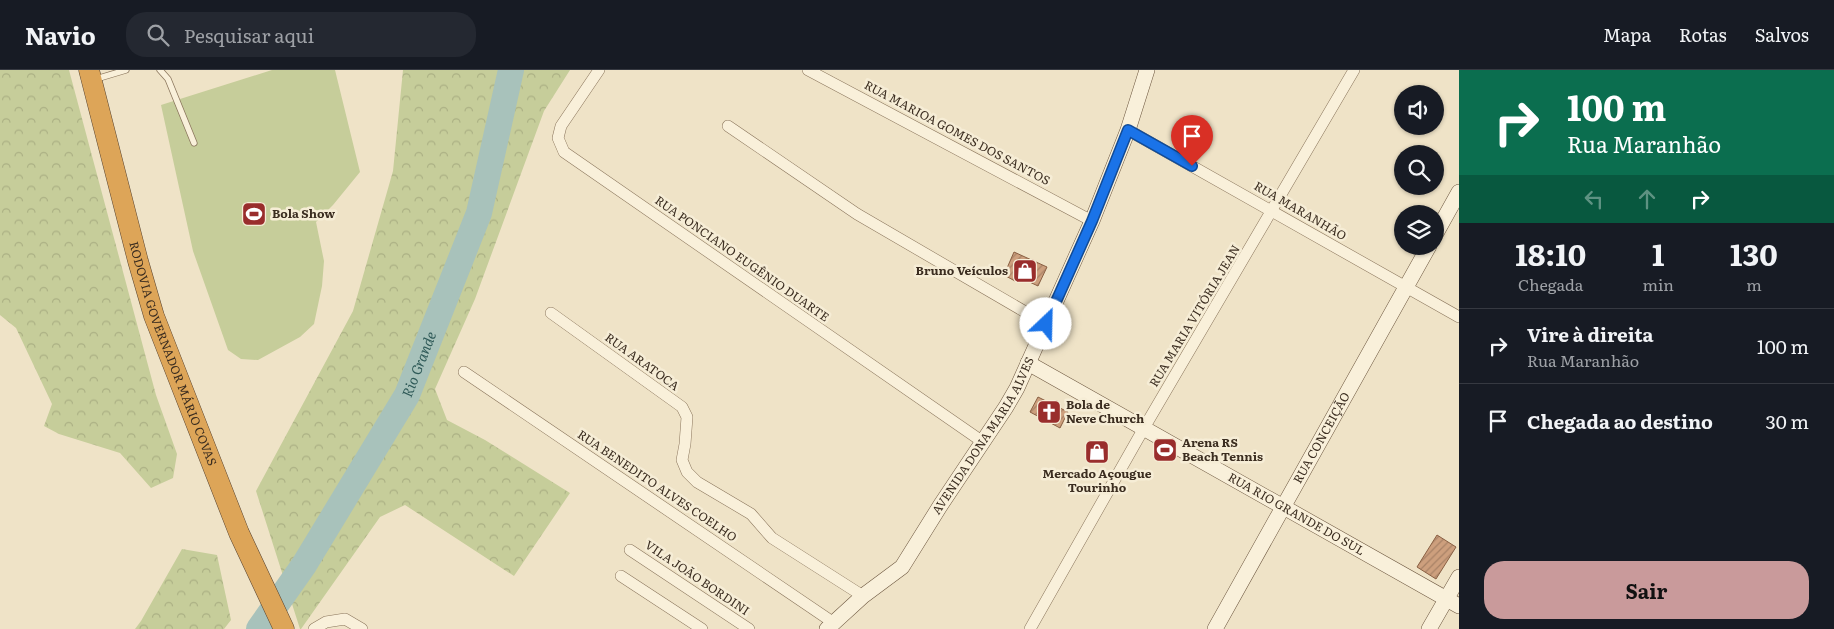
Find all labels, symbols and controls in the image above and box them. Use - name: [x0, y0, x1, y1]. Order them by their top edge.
- search box: [126, 12, 476, 57]
- text: Navio: [25, 17, 96, 52]
- icon: search: [144, 21, 172, 49]
- text: Pesquisar aqui: [184, 21, 314, 49]
- text: Mapa: [1603, 21, 1651, 48]
- text: Rotas: [1679, 21, 1727, 48]
- text: Salvos: [1755, 21, 1809, 48]
- street label: RUA MARIOA GOMES DOS SANTOS: [861, 75, 1054, 189]
- text: 100 m: [1567, 80, 1667, 132]
- map controls: [1394, 85, 1444, 255]
- button: sound: [1394, 85, 1444, 135]
- icon: right: [1484, 90, 1549, 155]
- pin: [1171, 115, 1213, 166]
- icon: arrive: [1178, 122, 1206, 150]
- text: Rua Maranhão: [1567, 127, 1721, 160]
- button: search: [1394, 145, 1444, 195]
- street label: RUA MARANHÃO: [1251, 176, 1350, 244]
- icon: left: [1580, 185, 1608, 213]
- icon: ahead: [1633, 185, 1661, 213]
- icon: right: [1686, 185, 1714, 213]
- street label: RUA PONCIANO EUGÊNIO DUARTE: [652, 191, 834, 326]
- sports icon: Bola Show: [241, 201, 267, 227]
- place label: Bola Show: [272, 204, 335, 222]
- button: layers: [1394, 205, 1444, 255]
- text: 18:10: [1515, 231, 1586, 275]
- text: 1: [1652, 231, 1664, 275]
- text: 130: [1730, 231, 1778, 275]
- street label: RODOVIA GOVERNADOR MÁRIO COVAS: [125, 239, 222, 468]
- street label: RUA MARIA VITÓRIA JEAN: [1144, 241, 1244, 390]
- shop icon: Bruno Veículos: [1012, 258, 1038, 284]
- place label: Bruno Veículos: [916, 261, 1008, 279]
- text: Chegada: [1518, 272, 1583, 296]
- text: min: [1642, 272, 1674, 296]
- text: m: [1746, 272, 1762, 296]
- position arrow: [1019, 297, 1071, 349]
- text: Vire à direita: [1527, 320, 1654, 348]
- water label: Rio Grande: [396, 328, 440, 400]
- street label: RUA ARATOCA: [602, 328, 684, 394]
- icon: right: [1484, 332, 1512, 360]
- text: 100 m: [1757, 332, 1809, 360]
- text: Rua Maranhão: [1527, 348, 1639, 372]
- street label: AVENIDA DONA MARIA ALVES: [927, 354, 1038, 518]
- street label: RUA CONCEIÇÃO: [1288, 388, 1354, 486]
- place label: Bola de Neve Church: [1066, 395, 1144, 427]
- church icon: Bola de Neve Church: [1036, 399, 1062, 425]
- icon: arrive: [1484, 407, 1512, 435]
- text: Chegada ao destino: [1527, 407, 1713, 435]
- text: 30 m: [1765, 407, 1809, 435]
- street label: RUA BENEDITO ALVES COELHO: [574, 425, 741, 545]
- place label: Arena RS Beach Tennis: [1182, 433, 1263, 465]
- sports icon: Arena RS Beach Tennis: [1152, 437, 1178, 463]
- shop icon: Mercado Açougue Tourinho: [1084, 439, 1110, 465]
- place label: Mercado Açougue Tourinho: [1043, 464, 1152, 496]
- street label: RUA RIO GRANDE DO SUL: [1225, 468, 1368, 559]
- street label: VILA JOÃO BORDINI: [642, 535, 754, 619]
- button: Sair: [1484, 561, 1809, 619]

